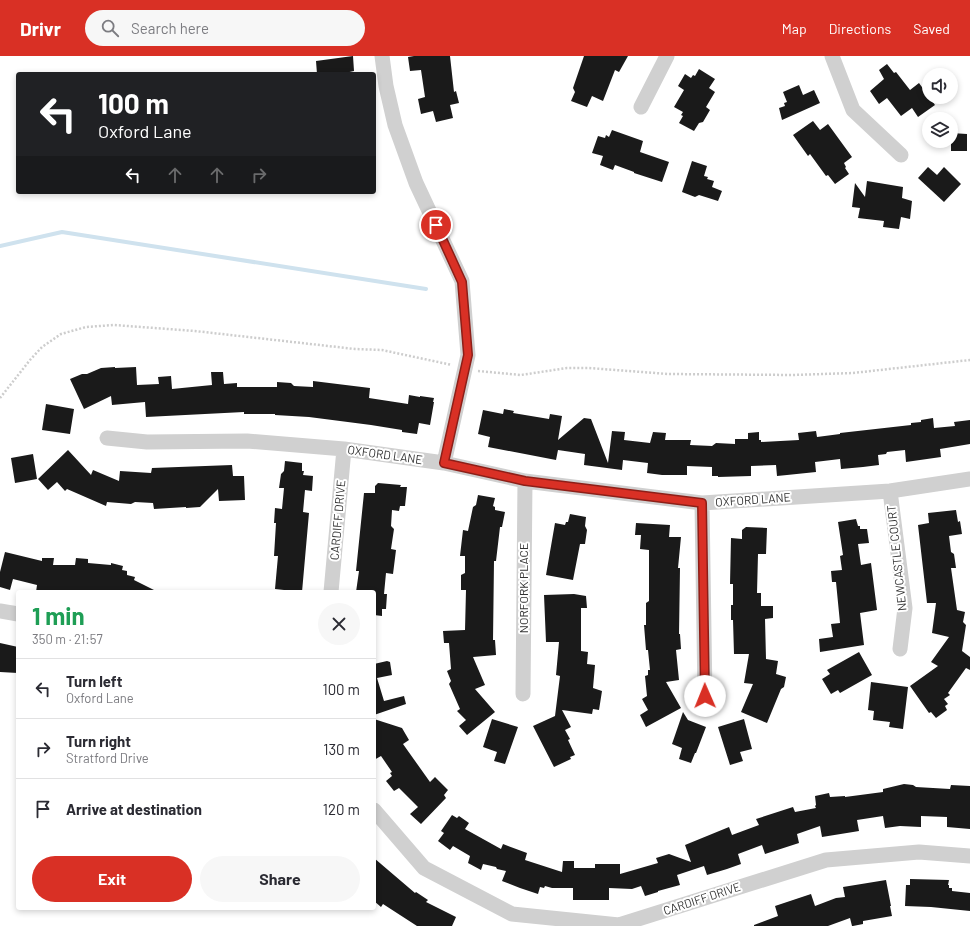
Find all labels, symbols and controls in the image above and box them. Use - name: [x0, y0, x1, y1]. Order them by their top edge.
- search box: [85, 10, 365, 46]
- text: Drivr: [20, 17, 61, 40]
- icon: search: [99, 17, 121, 39]
- text: Search here: [131, 19, 209, 37]
- text: Map: [782, 20, 807, 37]
- text: Directions: [829, 20, 891, 37]
- text: Saved: [913, 20, 950, 37]
- map controls: [922, 68, 958, 148]
- button: sound: [922, 68, 958, 104]
- text: 100 m: [98, 86, 169, 120]
- icon: left: [32, 88, 84, 140]
- button: layers: [922, 112, 958, 148]
- text: Oxford Lane: [98, 120, 192, 142]
- icon: left: [122, 164, 144, 186]
- icon: ahead: [164, 164, 186, 186]
- icon: ahead: [206, 164, 228, 186]
- icon: right: [248, 164, 270, 186]
- pin: [419, 208, 453, 242]
- icon: arrive: [425, 214, 447, 236]
- street label: OXFORD LANE: [347, 442, 424, 466]
- street label: CARDIFF DRIVE: [327, 479, 347, 561]
- street label: OXFORD LANE: [715, 489, 791, 509]
- street label: NEWCASTLE COURT: [883, 504, 909, 612]
- street label: NORFORK PLACE: [516, 543, 530, 633]
- text: 1 min: [32, 601, 85, 630]
- button: close: [318, 603, 360, 645]
- text: 350 m · 21:57: [32, 631, 103, 647]
- text: Turn left: [66, 672, 122, 690]
- position arrow: [684, 675, 726, 717]
- icon: left: [32, 678, 54, 700]
- text: 100 m: [322, 680, 360, 698]
- text: Oxford Lane: [66, 690, 134, 706]
- text: Turn right: [66, 732, 131, 750]
- icon: right: [32, 738, 54, 760]
- text: 130 m: [323, 740, 360, 758]
- text: Stratford Drive: [66, 750, 149, 766]
- icon: arrive: [32, 798, 54, 820]
- text: Arrive at destination: [66, 800, 202, 818]
- text: 120 m: [323, 800, 360, 818]
- button: Exit: [32, 856, 192, 902]
- button: Share: [200, 856, 360, 902]
- street label: CARDIFF DRIVE: [661, 879, 742, 917]

